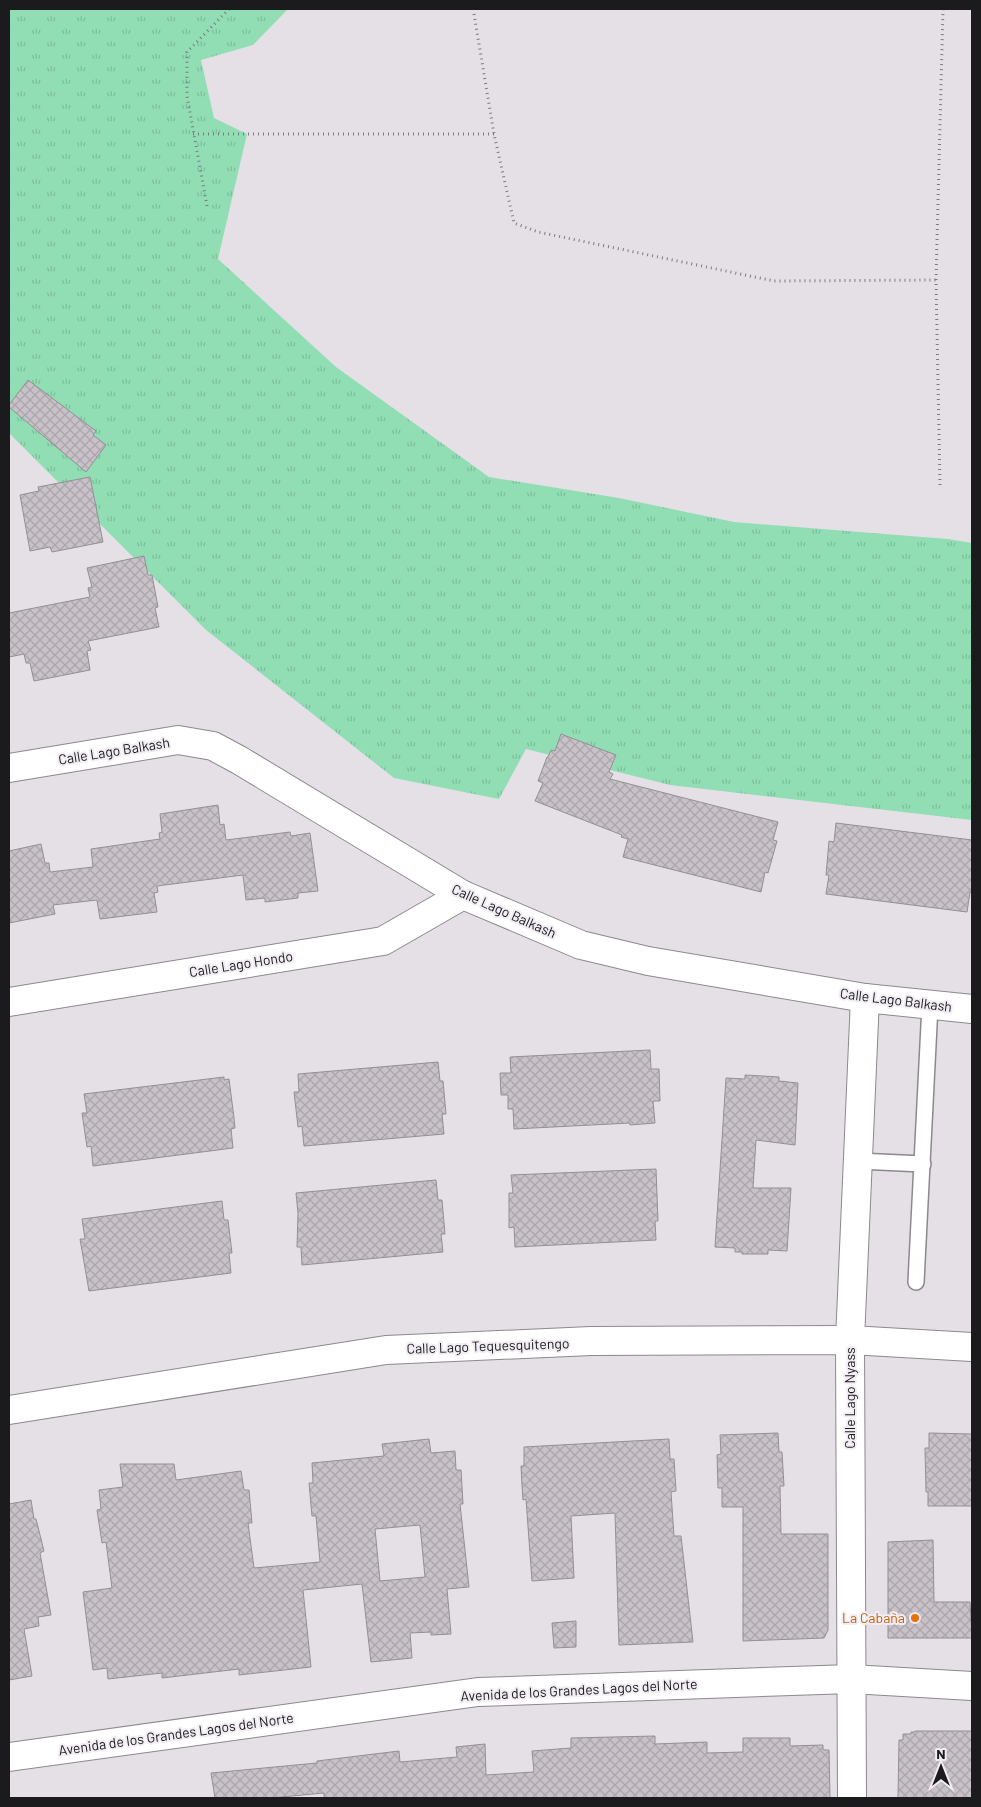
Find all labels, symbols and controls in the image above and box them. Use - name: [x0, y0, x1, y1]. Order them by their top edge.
- street label: Calle Lago Balkash: [57, 733, 171, 768]
- street label: Calle Lago Balkash: [449, 880, 559, 941]
- street label: Calle Lago Hondo: [188, 947, 294, 980]
- street label: Calle Lago Balkash: [839, 984, 953, 1015]
- street label: Calle Lago Tequesquitengo: [406, 1334, 570, 1357]
- street label: Calle Lago Nyass: [841, 1347, 858, 1449]
- place label: La Cabaña: [842, 1609, 905, 1626]
- marker: La Cabaña: [909, 1612, 921, 1624]
- street label: Avenida de los Grandes Lagos del Norte: [460, 1675, 698, 1704]
- street label: Avenida de los Grandes Lagos del Norte: [57, 1709, 295, 1758]
- north arrow: [916, 1742, 966, 1792]
- text: N: [936, 1745, 946, 1762]

